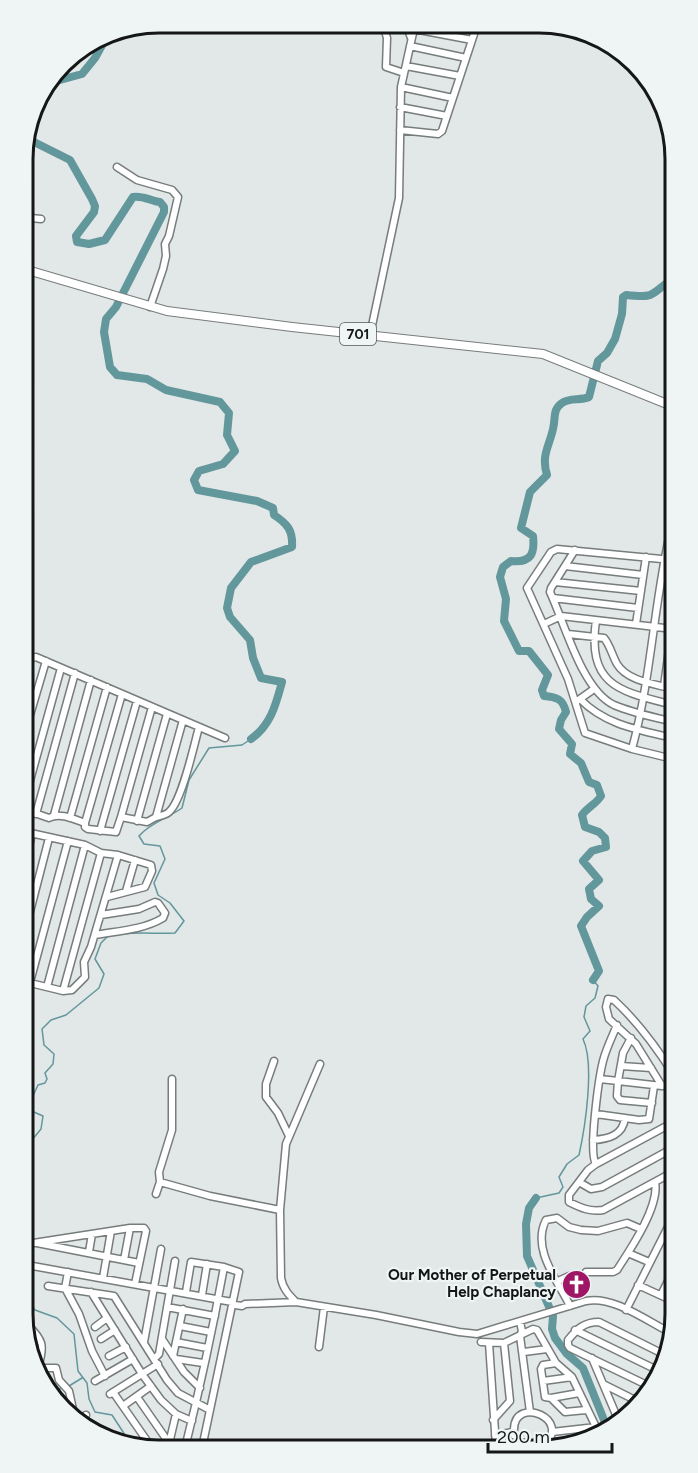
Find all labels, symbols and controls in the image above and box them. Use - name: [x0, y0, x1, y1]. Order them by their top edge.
- road number: 701: [340, 323, 376, 345]
- place label: Our Mother of Perpetual Help Chaplancy: [388, 1266, 556, 1301]
- church icon: Our Mother of Perpetual Help Chaplancy: [561, 1268, 593, 1300]
- scale bar: [488, 1416, 612, 1454]
- text: 200 m: [497, 1426, 550, 1448]

